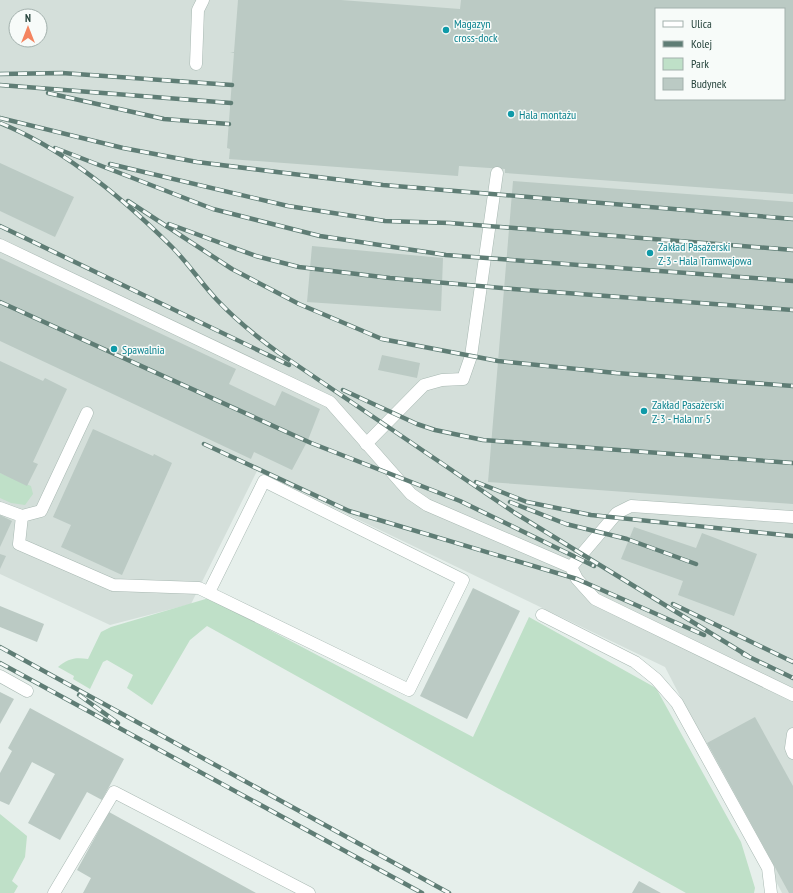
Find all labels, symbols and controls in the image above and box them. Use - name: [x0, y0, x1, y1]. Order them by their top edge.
- north arrow: [8, 8, 48, 48]
- legend: [655, 8, 785, 100]
- text: N: [25, 11, 31, 25]
- place label: Magazyn cross-dock: [454, 16, 498, 45]
- text: Ulica: [691, 16, 712, 31]
- marker: Magazyn cross-dock: [441, 25, 451, 35]
- text: Kolej: [691, 36, 712, 51]
- text: Park: [691, 56, 709, 71]
- text: Budynek: [691, 76, 727, 91]
- place label: Hala montażu: [519, 107, 576, 122]
- marker: Hala montażu: [506, 109, 516, 119]
- place label: Zakład Pasażerski Z-3 - Hala Tramwajowa: [658, 239, 752, 268]
- marker: Zakład Pasażerski Z-3 - Hala Tramwajowa: [645, 248, 655, 258]
- place label: Spawalnia: [122, 342, 165, 357]
- marker: Spawalnia: [109, 344, 119, 354]
- place label: Zakład Pasażerski Z-3 - Hala nr 5: [652, 397, 724, 426]
- marker: Zakład Pasażerski Z-3 - Hala nr 5: [639, 406, 649, 416]

